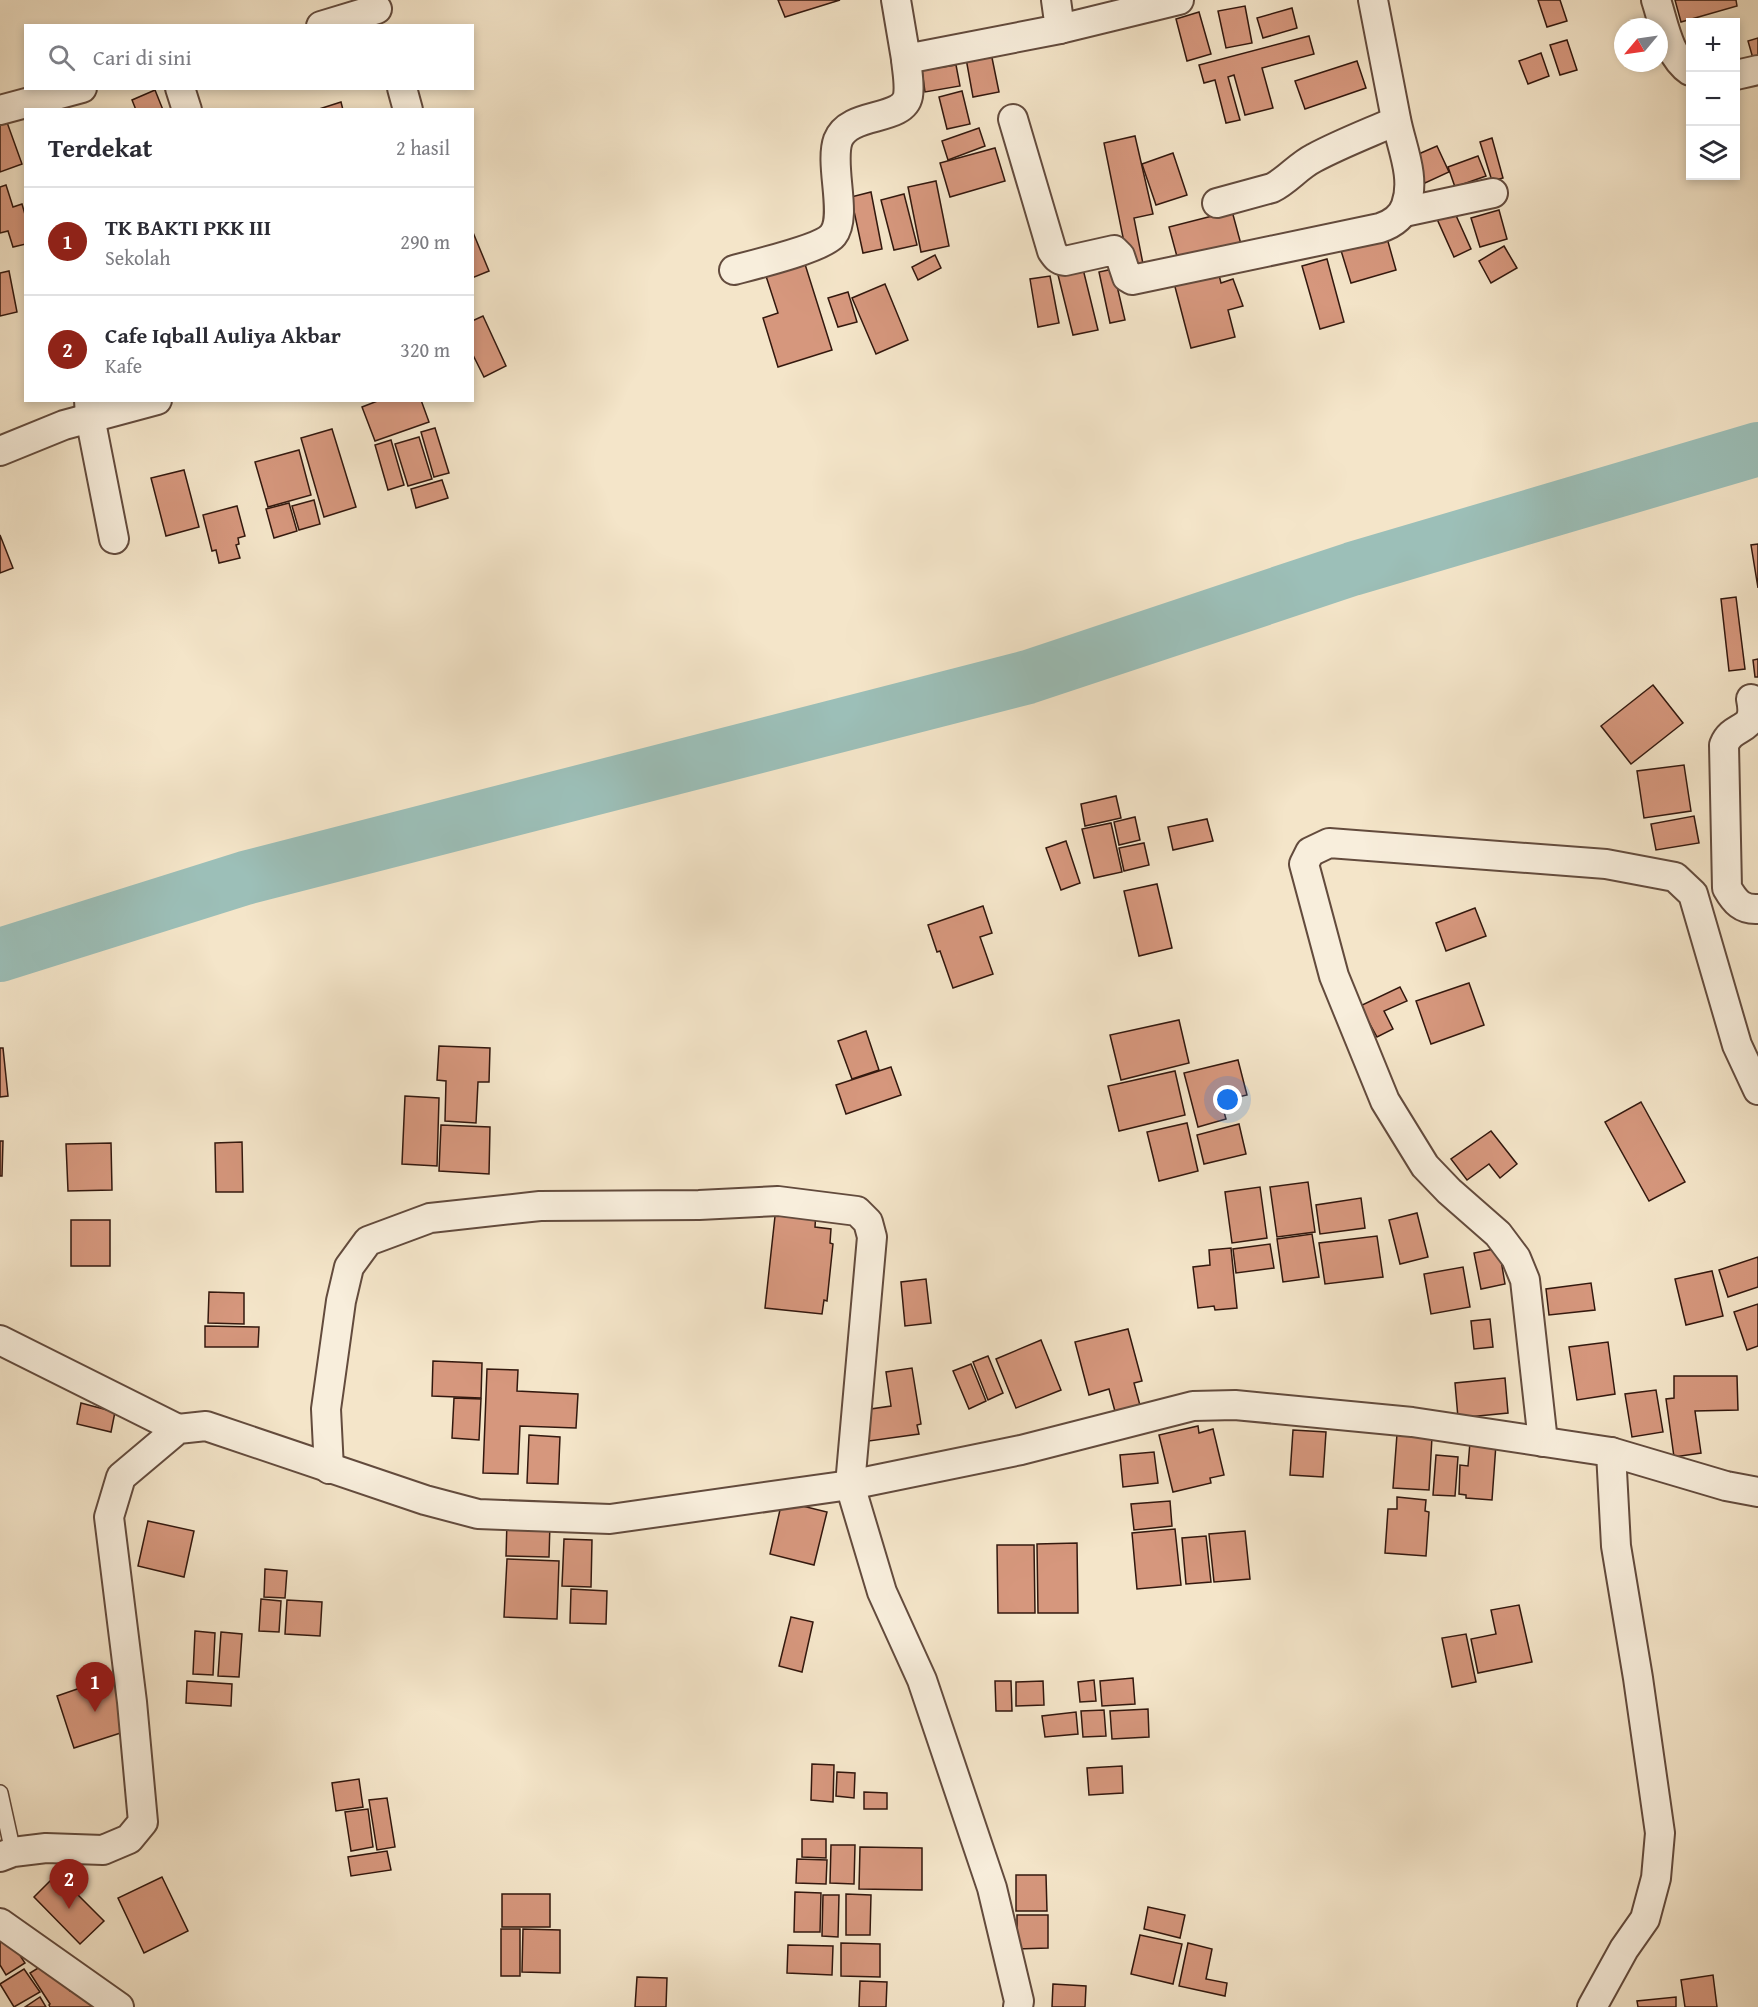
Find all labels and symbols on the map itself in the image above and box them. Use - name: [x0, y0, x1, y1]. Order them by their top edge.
- north arrow: [1614, 18, 1668, 72]
- your location: [1213, 1085, 1242, 1114]
- pin: 1: [76, 1662, 115, 1712]
- pin: 2: [50, 1860, 88, 1909]

